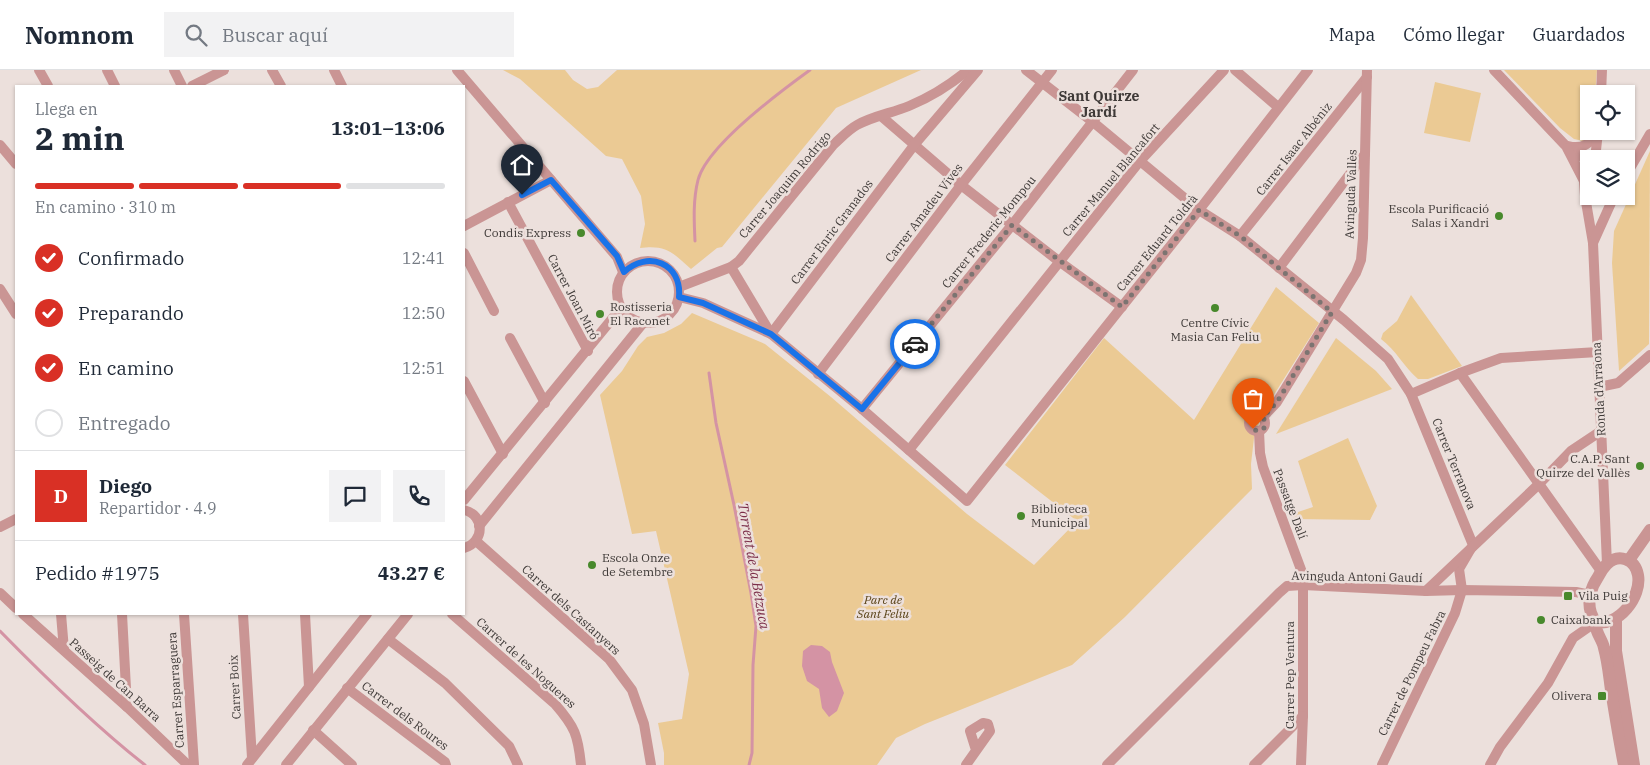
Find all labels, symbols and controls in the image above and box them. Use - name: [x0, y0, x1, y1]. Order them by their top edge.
- search box: [164, 12, 514, 57]
- text: Nomnom: [25, 19, 134, 51]
- icon: search: [182, 21, 210, 49]
- text: Buscar aquí: [222, 23, 328, 47]
- text: Mapa: [1329, 23, 1375, 46]
- text: Cómo llegar: [1403, 23, 1504, 46]
- text: Guardados: [1532, 23, 1625, 46]
- map controls: [1580, 85, 1635, 205]
- button: locate: [1580, 85, 1635, 140]
- district label: Sant Quirze Jardí: [1059, 87, 1140, 121]
- text: Llega en: [35, 99, 98, 119]
- street label: Carrer Isaac Albéniz: [1252, 99, 1335, 198]
- text: 13:01–13:06: [331, 116, 445, 140]
- text: 2 min: [35, 117, 125, 159]
- street label: Carrer Manuel Blancafort: [1059, 120, 1162, 239]
- street label: Carrer Joaquim Rodrigo: [735, 128, 834, 241]
- pin: [501, 144, 543, 195]
- street label: Avinguda Vallès: [1341, 149, 1360, 239]
- button: layers: [1580, 150, 1635, 205]
- icon: home: [508, 151, 536, 179]
- street label: Carrer Amadeu Vives: [882, 160, 966, 265]
- street label: Carrer Frederic Mompou: [939, 172, 1039, 291]
- street label: Carrer Enric Granados: [787, 176, 876, 287]
- street label: Carrer Eduard Toldrà: [1113, 191, 1201, 294]
- text: En camino · 310 m: [35, 197, 176, 217]
- place label: Escola Purificació Salas i Xandri: [1389, 201, 1489, 230]
- marker: Escola Purificació Salas i Xandri: [1493, 210, 1505, 222]
- place label: Condis Express: [484, 225, 571, 240]
- marker: Condis Express: [575, 227, 587, 239]
- icon: check: [35, 244, 63, 272]
- text: Confirmado: [78, 246, 184, 270]
- text: 12:41: [402, 248, 445, 268]
- street label: Carrer Joan Miró: [545, 251, 602, 342]
- icon: check: [35, 299, 63, 327]
- place label: Rostisseria El Raconet: [610, 299, 673, 328]
- text: Preparando: [78, 301, 184, 325]
- marker: Centre Cívic Masia Can Feliu: [1209, 302, 1221, 314]
- text: 12:50: [402, 303, 445, 323]
- marker: Rostisseria El Raconet: [594, 308, 606, 320]
- place label: Centre Cívic Masia Can Feliu: [1171, 315, 1260, 344]
- courier: [890, 319, 940, 369]
- icon: car: [901, 330, 929, 358]
- street label: Ronda d'Arraona: [1589, 341, 1608, 437]
- icon: check: [35, 354, 63, 382]
- text: En camino: [78, 356, 174, 380]
- text: 12:51: [402, 358, 445, 378]
- pin: [1232, 378, 1274, 429]
- icon: bag: [1239, 385, 1267, 413]
- text: Entregado: [78, 411, 171, 435]
- street label: Carrer Terranova: [1429, 416, 1480, 512]
- place label: C.A.P. Sant Quirze del Vallès: [1536, 451, 1630, 480]
- marker: C.A.P. Sant Quirze del Vallès: [1634, 460, 1646, 472]
- street label: Passatge Dalí: [1270, 467, 1311, 541]
- button: chat: [329, 470, 381, 522]
- button: phone: [393, 470, 445, 522]
- text: Diego: [99, 474, 152, 498]
- text: D: [54, 484, 68, 508]
- text: Repartidor · 4.9: [99, 498, 217, 518]
- water label: Torrent de la Betzuca: [734, 501, 774, 631]
- place label: Biblioteca Municipal: [1031, 501, 1088, 530]
- marker: Biblioteca Municipal: [1015, 510, 1027, 522]
- place label: Escola Onze de Setembre: [602, 550, 673, 579]
- marker: Escola Onze de Setembre: [586, 559, 598, 571]
- text: Pedido #1975: [35, 561, 160, 585]
- text: 43.27 €: [378, 561, 445, 585]
- street label: Carrer dels Castanyers: [519, 561, 624, 658]
- street label: Avinguda Antoni Gaudí: [1291, 568, 1423, 585]
- place label: Vila Puig: [1578, 588, 1628, 603]
- marker: Vila Puig: [1562, 590, 1574, 602]
- park label: Parc de Sant Feliu: [856, 592, 909, 621]
- street label: Carrer de Pompeu Fabra: [1375, 607, 1449, 738]
- place label: Caixabank: [1551, 612, 1611, 627]
- street label: Carrer de les Nogueres: [474, 614, 579, 711]
- marker: Caixabank: [1535, 614, 1547, 626]
- street label: Carrer Pep Ventura: [1282, 620, 1297, 729]
- street label: Carrer Esparraguera: [164, 631, 187, 749]
- street label: Passeig de Can Barra: [66, 635, 165, 725]
- street label: Carrer Boix: [225, 654, 244, 720]
- street label: Carrer dels Roures: [359, 678, 452, 753]
- place label: Olivera: [1551, 688, 1592, 703]
- marker: Olivera: [1596, 690, 1608, 702]

